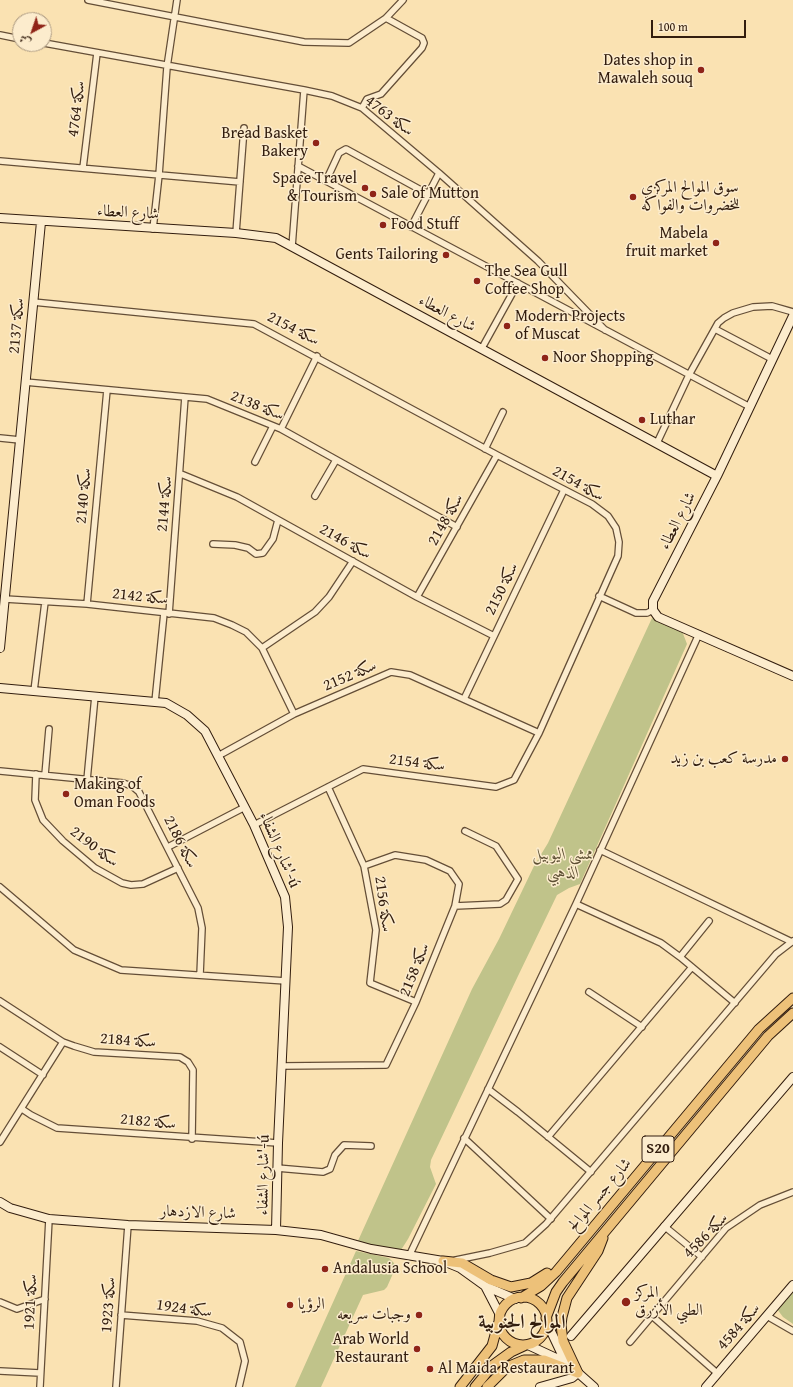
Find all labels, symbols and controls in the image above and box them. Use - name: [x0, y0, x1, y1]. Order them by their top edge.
- north arrow: [12, 12, 52, 52]
- scale bar: [653, 12, 748, 38]
- text: 100 m: [658, 18, 688, 35]
- text: ش: [16, 31, 34, 50]
- place label: Dates shop in Mawaleh souq: [598, 51, 693, 89]
- marker: Dates shop in Mawaleh souq: [696, 65, 706, 75]
- street label: سكة 4764: [64, 80, 90, 138]
- street label: سكة 4763: [361, 91, 417, 141]
- place label: Bread Basket Bakery: [222, 124, 308, 162]
- marker: Bread Basket Bakery: [311, 138, 321, 148]
- place label: Space Travel & Tourism: [273, 169, 357, 207]
- place label: سوق الموالح المركزي للخضروات والفواكه: [641, 178, 740, 216]
- marker: Space Travel & Tourism: [360, 183, 370, 193]
- place label: Sale of Mutton: [381, 184, 479, 204]
- marker: Sale of Mutton: [368, 189, 378, 199]
- marker: سوق الموالح المركزي للخضروات والفواكه: [628, 192, 638, 202]
- street label: شارع العطاء: [97, 202, 159, 224]
- place label: Food Stuff: [391, 215, 459, 235]
- marker: Food Stuff: [378, 220, 388, 230]
- place label: Mabela fruit market: [626, 224, 708, 262]
- marker: Mabela fruit market: [711, 238, 721, 248]
- place label: Gents Tailoring: [335, 245, 438, 265]
- marker: Gents Tailoring: [441, 250, 451, 260]
- place label: The Sea Gull Coffee Shop: [485, 262, 567, 300]
- marker: The Sea Gull Coffee Shop: [472, 276, 482, 286]
- street label: شارع العطاء: [415, 291, 479, 337]
- street label: سكة 2137: [5, 297, 29, 355]
- place label: Modern Projects of Muscat: [515, 307, 625, 345]
- street label: سكة 2154: [264, 308, 322, 350]
- marker: Modern Projects of Muscat: [502, 321, 512, 331]
- place label: Noor Shopping: [553, 348, 654, 368]
- marker: Noor Shopping: [540, 353, 550, 363]
- street label: سكة 2138: [227, 387, 287, 425]
- place label: Luthar: [650, 410, 695, 430]
- marker: Luthar: [637, 415, 647, 425]
- street label: سكة 2154: [549, 462, 607, 506]
- street label: سكة 2140: [72, 467, 96, 525]
- street label: سكة 2144: [153, 475, 177, 533]
- street label: شارع العطاء: [655, 489, 701, 553]
- street label: سكة 2148: [424, 491, 468, 549]
- street label: سكة 2146: [316, 520, 374, 564]
- street label: سكة 2150: [481, 560, 523, 618]
- street label: سكة 2142: [111, 585, 169, 609]
- street label: سكة 2152: [320, 656, 380, 696]
- place label: مدرسة كعب بن زيد: [671, 749, 777, 769]
- street label: سكة 2154: [388, 750, 446, 776]
- marker: مدرسة كعب بن زيد: [780, 754, 790, 764]
- place label: Making of Oman Foods: [74, 775, 155, 813]
- marker: Making of Oman Foods: [61, 789, 71, 799]
- street label: شارع الشفاء'-ú: [254, 809, 304, 891]
- street label: سكة 2186: [159, 813, 201, 871]
- street label: سكة 2190: [66, 822, 122, 872]
- park label: ممشى اليوبيل الذهبي: [532, 845, 594, 883]
- street label: سكة 2156: [370, 875, 396, 933]
- street label: سكة 2158: [396, 940, 434, 1000]
- street label: سكة 2184: [99, 1029, 157, 1053]
- street label: سكة 2182: [119, 1110, 177, 1134]
- street label: شارع الشفاء'-ú: [254, 1134, 274, 1216]
- road number: S20: [642, 1136, 674, 1162]
- street label: شارع جسر الموالح: [564, 1155, 636, 1235]
- street label: شارع الازدهار: [160, 1202, 236, 1224]
- street label: سكة 4586: [680, 1209, 732, 1263]
- place label: Andalusia School: [333, 1259, 447, 1279]
- marker: Andalusia School: [320, 1264, 330, 1274]
- street label: سكة 1921: [20, 1273, 42, 1331]
- street label: سكة 1923: [97, 1276, 121, 1334]
- place label: المركز الطبي الأزرق: [635, 1283, 703, 1321]
- place label: الرؤيا: [298, 1295, 325, 1315]
- street label: سكة 1924: [155, 1296, 213, 1322]
- marker: المركز الطبي الأزرق: [620, 1296, 632, 1308]
- street label: سكة 4584: [713, 1299, 765, 1355]
- marker: الرؤيا: [285, 1300, 295, 1310]
- place label: وجبات سريعه: [337, 1305, 411, 1325]
- marker: وجبات سريعه: [414, 1310, 424, 1320]
- district label: الموالح الجنوبية: [478, 1311, 566, 1335]
- place label: Arab World Restaurant: [333, 1330, 409, 1368]
- marker: Arab World Restaurant: [412, 1344, 422, 1354]
- place label: Al Maida Restaurant: [438, 1359, 574, 1379]
- marker: Al Maida Restaurant: [425, 1364, 435, 1374]

